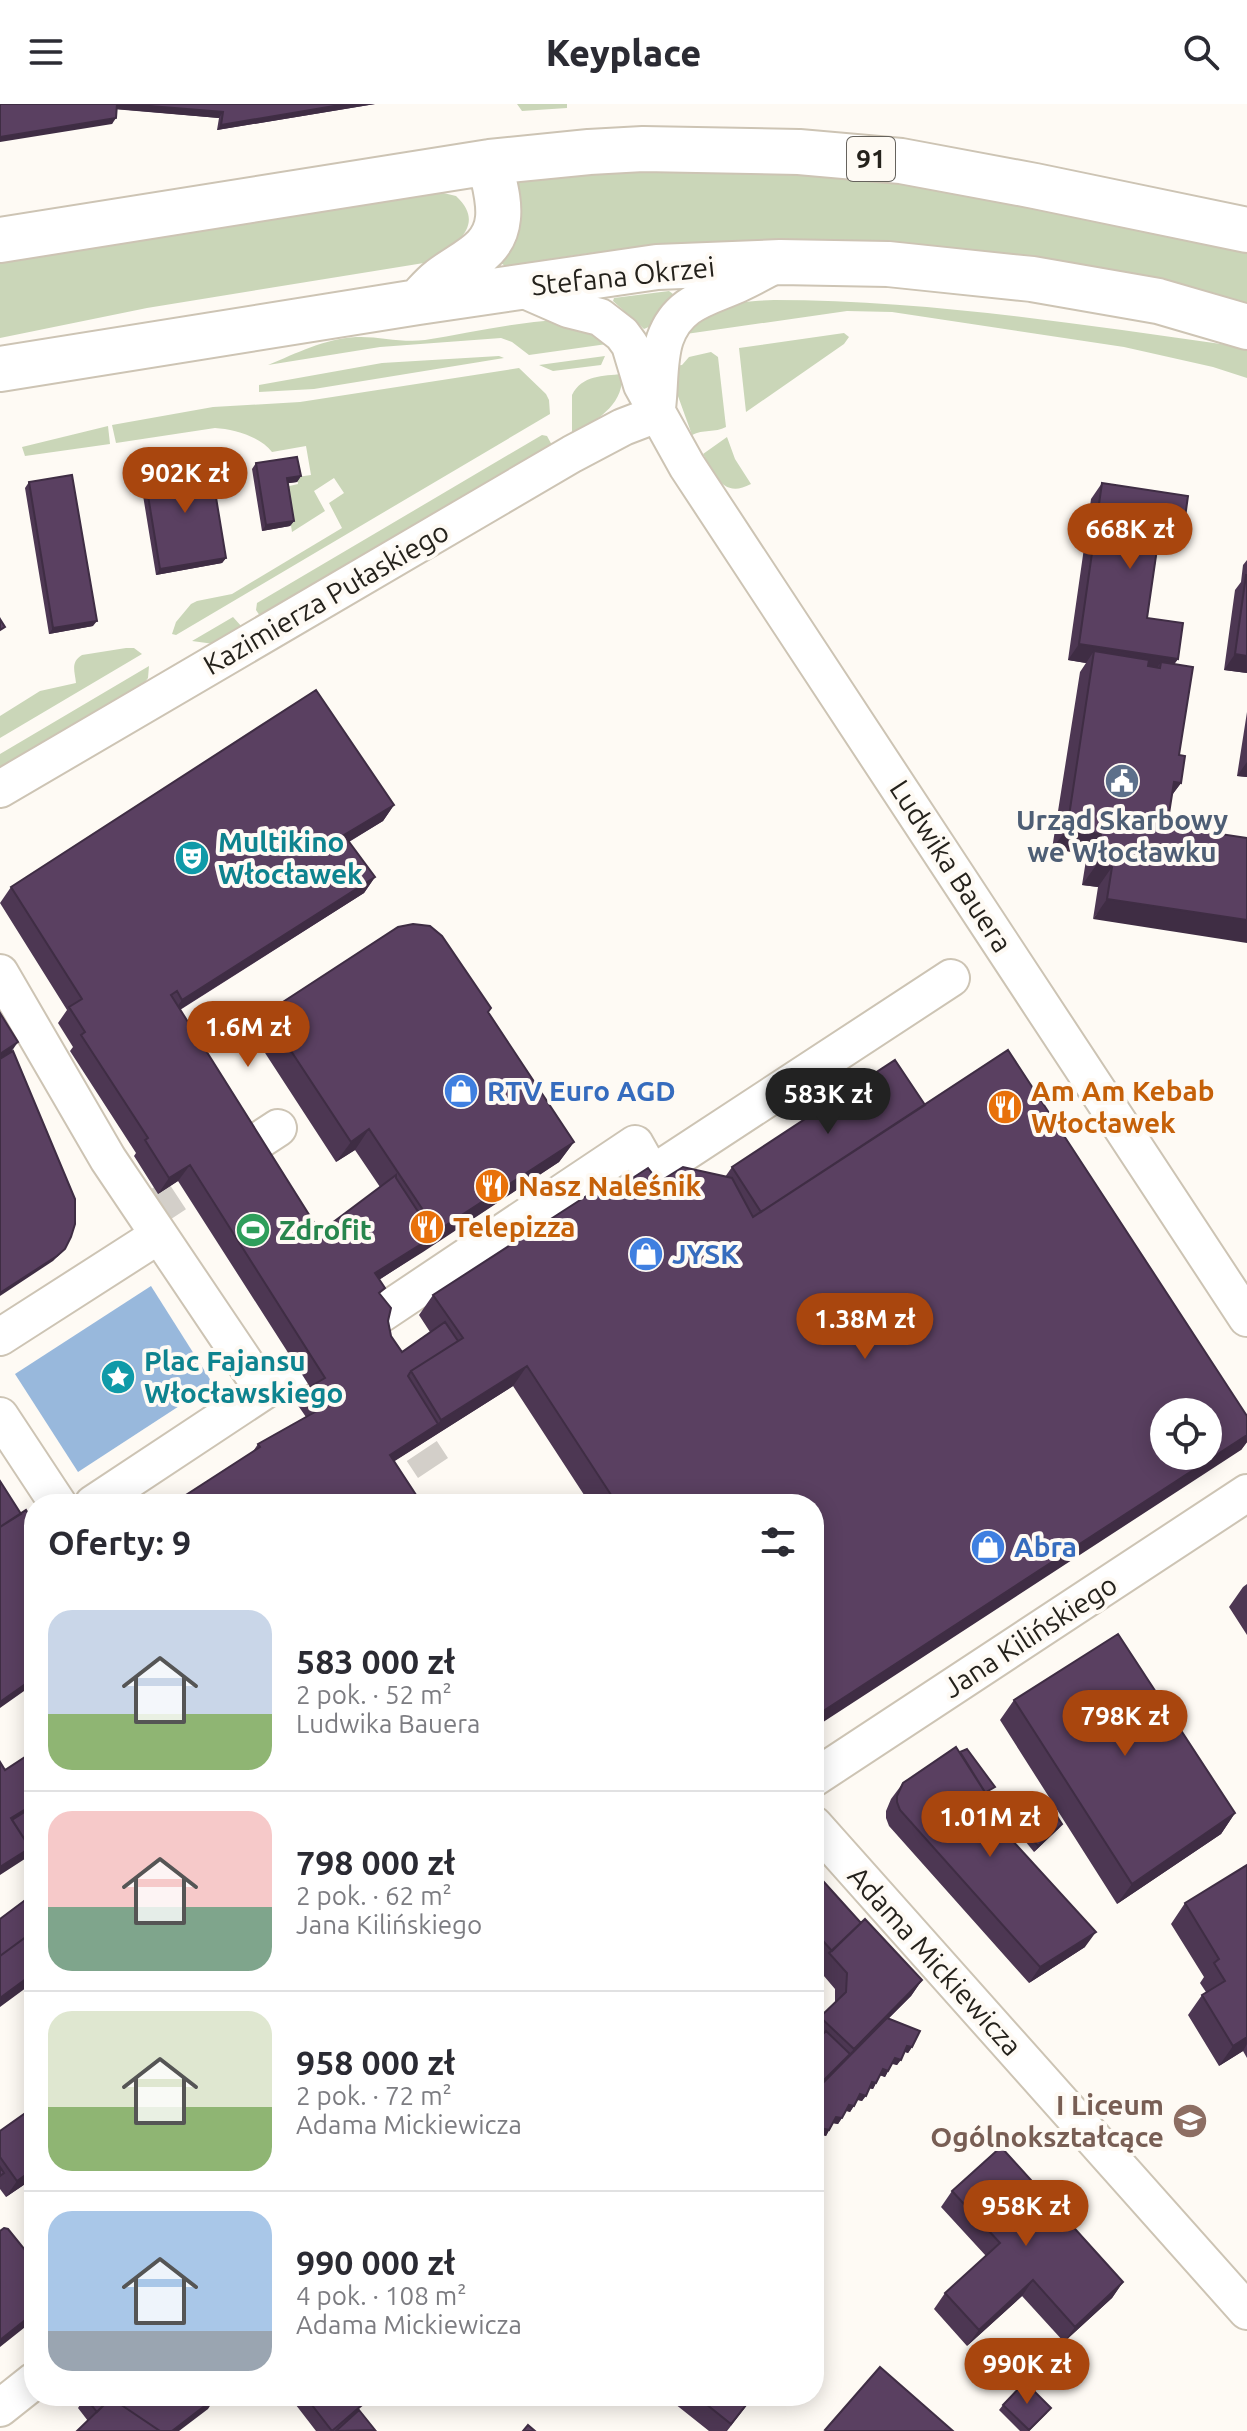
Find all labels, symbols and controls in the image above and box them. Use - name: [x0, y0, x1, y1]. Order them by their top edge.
- icon: menu: [24, 30, 68, 74]
- icon: search: [1179, 30, 1223, 74]
- text: Keyplace: [546, 32, 701, 73]
- road number: 91: [847, 137, 895, 181]
- street label: Stefana Okrzei: [530, 250, 716, 301]
- pin: 902K zł: [111, 447, 259, 515]
- text: 902K zł: [140, 458, 230, 487]
- pin: 668K zł: [1056, 503, 1204, 571]
- text: 668K zł: [1085, 514, 1175, 543]
- street label: Kazimierza Pułaskiego: [198, 515, 454, 680]
- public building icon: Urząd Skarbowy we Włocławku: [1103, 762, 1141, 800]
- street label: Ludwika Bauera: [884, 774, 1019, 957]
- place label: Urząd Skarbowy we Włocławku: [1016, 804, 1228, 867]
- place label: Multikino Włocławek: [218, 826, 363, 889]
- theatre icon: Multikino Włocławek: [173, 839, 211, 877]
- pin: 1.6M zł: [174, 1001, 322, 1069]
- text: 1.6M zł: [205, 1012, 291, 1041]
- pin: 583K zł: [754, 1068, 902, 1136]
- shop icon: RTV Euro AGD: [442, 1072, 480, 1110]
- place label: RTV Euro AGD: [487, 1075, 676, 1106]
- place label: Am Am Kebab Włocławek: [1031, 1075, 1214, 1138]
- text: 583K zł: [783, 1079, 873, 1108]
- restaurant icon: Am Am Kebab Włocławek: [986, 1088, 1024, 1126]
- restaurant icon: Nasz Naleśnik: [473, 1167, 511, 1205]
- place label: Nasz Naleśnik: [518, 1170, 702, 1201]
- restaurant icon: Telepizza: [408, 1208, 446, 1246]
- sports icon: Zdrofit: [234, 1211, 272, 1249]
- place label: Telepizza: [453, 1211, 576, 1242]
- place label: Zdrofit: [279, 1214, 372, 1245]
- shop icon: JYSK: [627, 1235, 665, 1273]
- place label: JYSK: [672, 1238, 739, 1269]
- pin: 1.38M zł: [782, 1293, 948, 1361]
- text: 1.38M zł: [814, 1304, 916, 1333]
- place label: Plac Fajansu Włocławskiego: [144, 1345, 343, 1408]
- place icon: Plac Fajansu Włocławskiego: [99, 1358, 137, 1396]
- map controls: [1150, 1398, 1222, 1470]
- button: locate: [1150, 1398, 1222, 1470]
- icon: filters: [756, 1520, 800, 1564]
- text: Oferty: 9: [48, 1523, 191, 1561]
- shop icon: Abra: [969, 1528, 1007, 1566]
- place label: Abra: [1014, 1531, 1077, 1562]
- street label: Jana Kilińskiego: [937, 1568, 1122, 1703]
- icon: home: [112, 1642, 208, 1738]
- text: 583 000 zł: [296, 1642, 455, 1680]
- text: 2 pok. · 52 m²: [296, 1680, 452, 1709]
- pin: 798K zł: [1051, 1690, 1199, 1758]
- text: 798K zł: [1080, 1701, 1170, 1730]
- text: Ludwika Bauera: [296, 1709, 480, 1738]
- pin: 1.01M zł: [907, 1791, 1073, 1859]
- text: 1.01M zł: [939, 1802, 1041, 1831]
- icon: home: [112, 1843, 208, 1939]
- text: 798 000 zł: [296, 1843, 455, 1881]
- street label: Adama Mickiewicza: [842, 1860, 1028, 2061]
- text: 2 pok. · 62 m²: [296, 1881, 452, 1910]
- text: Jana Kilińskiego: [296, 1910, 482, 1939]
- icon: home: [112, 2043, 208, 2139]
- text: 958 000 zł: [296, 2043, 455, 2081]
- text: 2 pok. · 72 m²: [296, 2081, 452, 2110]
- place label: I Liceum Ogólnokształcące: [930, 2089, 1164, 2153]
- school or university icon: I Liceum Ogólnokształcące: [1171, 2102, 1209, 2140]
- text: Adama Mickiewicza: [296, 2110, 522, 2139]
- pin: 958K zł: [952, 2180, 1100, 2248]
- text: 958K zł: [981, 2191, 1071, 2220]
- icon: home: [112, 2243, 208, 2339]
- text: 990 000 zł: [296, 2243, 455, 2281]
- text: 4 pok. · 108 m²: [296, 2281, 467, 2310]
- text: Adama Mickiewicza: [296, 2310, 522, 2339]
- pin: 990K zł: [953, 2338, 1101, 2406]
- text: 990K zł: [982, 2349, 1072, 2378]

